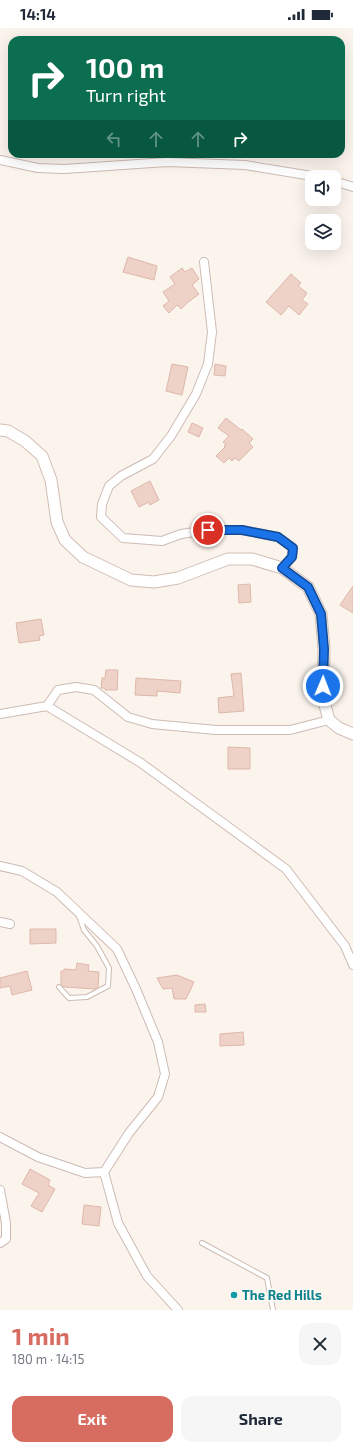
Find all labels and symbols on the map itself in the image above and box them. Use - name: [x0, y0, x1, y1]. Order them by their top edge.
- pin: [191, 513, 225, 547]
- position arrow: [302, 665, 344, 707]
- place label: The Red Hills: [242, 1287, 322, 1303]
- marker: The Red Hills: [229, 1290, 239, 1300]

